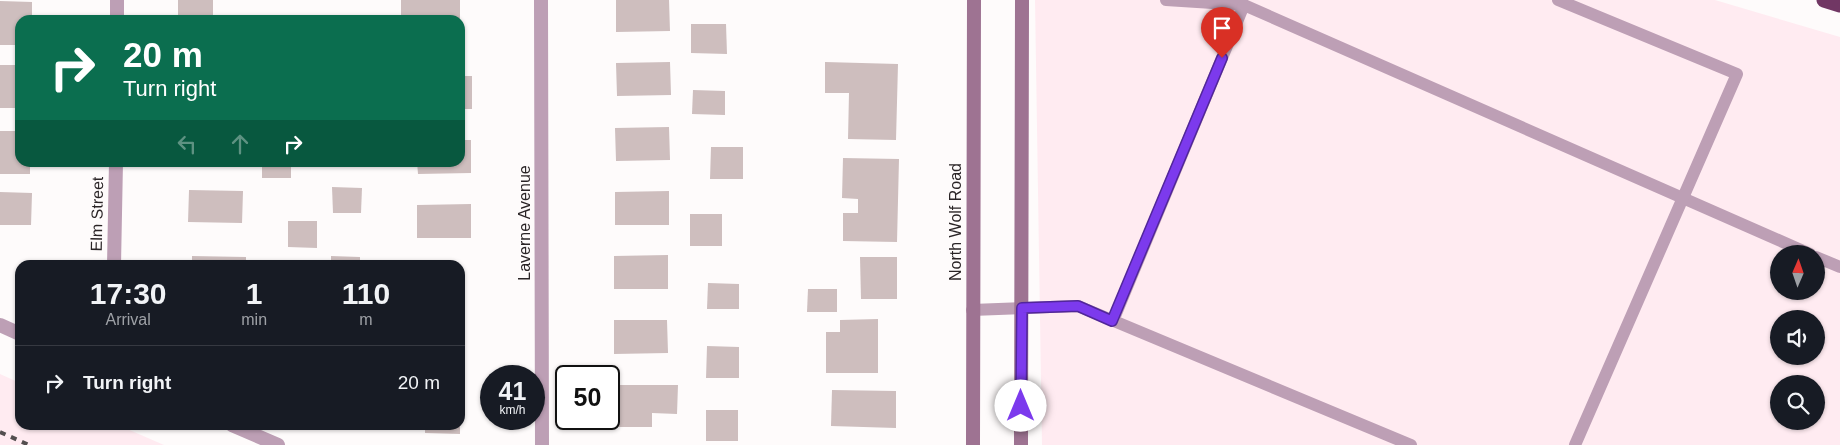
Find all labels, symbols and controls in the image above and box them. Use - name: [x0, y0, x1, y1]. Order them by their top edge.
- pin: [1201, 7, 1243, 58]
- icon: arrive: [1208, 14, 1236, 42]
- icon: right: [40, 35, 105, 100]
- text: 20 m: [123, 35, 203, 74]
- text: Turn right: [123, 76, 216, 101]
- icon: left: [173, 130, 201, 158]
- icon: ahead: [226, 130, 254, 158]
- icon: right: [279, 130, 307, 158]
- street label: North Wolf Road: [947, 163, 964, 281]
- street label: Laverne Avenue: [516, 165, 533, 281]
- street label: Elm Street: [88, 176, 106, 251]
- north arrow: [1770, 245, 1825, 300]
- map controls: [1770, 245, 1825, 430]
- text: 17:30: [90, 277, 167, 310]
- text: 1: [246, 277, 263, 310]
- text: 110: [342, 277, 390, 310]
- button: sound: [1770, 310, 1825, 365]
- text: Arrival: [105, 311, 151, 328]
- text: min: [241, 311, 267, 328]
- text: m: [359, 311, 373, 328]
- speed limit sign: 50: [555, 365, 620, 430]
- icon: right: [40, 369, 68, 397]
- text: Turn right: [83, 372, 171, 393]
- text: 20 m: [398, 372, 440, 393]
- button: search: [1770, 375, 1825, 430]
- text: 41: [499, 377, 526, 405]
- position arrow: [994, 379, 1046, 431]
- text: km/h: [499, 403, 526, 417]

